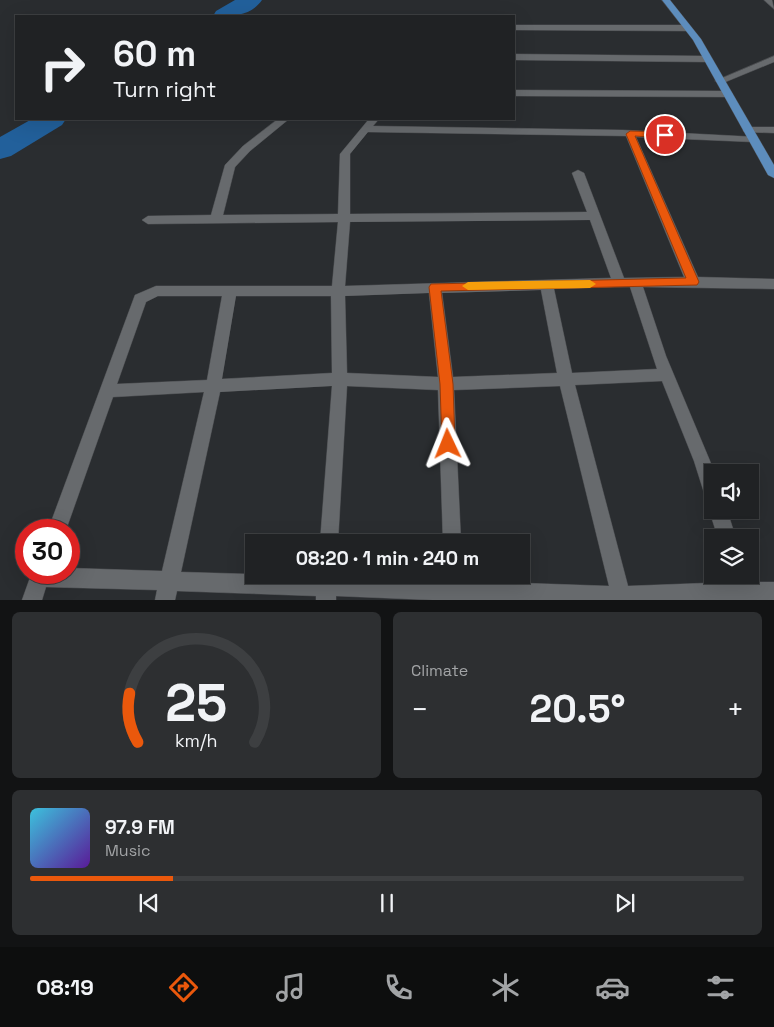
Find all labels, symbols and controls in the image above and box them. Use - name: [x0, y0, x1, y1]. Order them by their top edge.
- text: 60 m: [113, 32, 196, 76]
- icon: right: [30, 35, 95, 100]
- text: Turn right: [113, 75, 216, 103]
- pin: [644, 114, 686, 156]
- icon: arrive: [651, 121, 679, 149]
- position arrow: [421, 417, 473, 469]
- map controls: [704, 464, 759, 584]
- button: sound: [704, 464, 759, 519]
- speed limit sign: 30: [15, 519, 80, 584]
- button: layers: [704, 529, 759, 584]
- text: 08:20 · 1 min · 240 m: [296, 546, 479, 571]
- text: Climate: [411, 660, 468, 681]
- text: 25: [165, 670, 228, 736]
- text: 20.5°: [530, 685, 625, 733]
- text: −: [411, 691, 428, 727]
- text: +: [727, 691, 744, 727]
- text: km/h: [175, 729, 218, 752]
- text: 97.9 FM: [105, 815, 175, 840]
- text: Music: [105, 840, 151, 861]
- icon: previous: [135, 889, 163, 917]
- icon: pause: [373, 889, 401, 917]
- icon: next: [611, 889, 639, 917]
- icon: directions: [166, 970, 201, 1005]
- icon: music: [273, 970, 308, 1005]
- icon: phone: [381, 970, 416, 1005]
- icon: climate: [488, 970, 523, 1005]
- icon: car: [595, 970, 630, 1005]
- icon: filters: [703, 970, 738, 1005]
- text: 08:19: [36, 973, 94, 1001]

